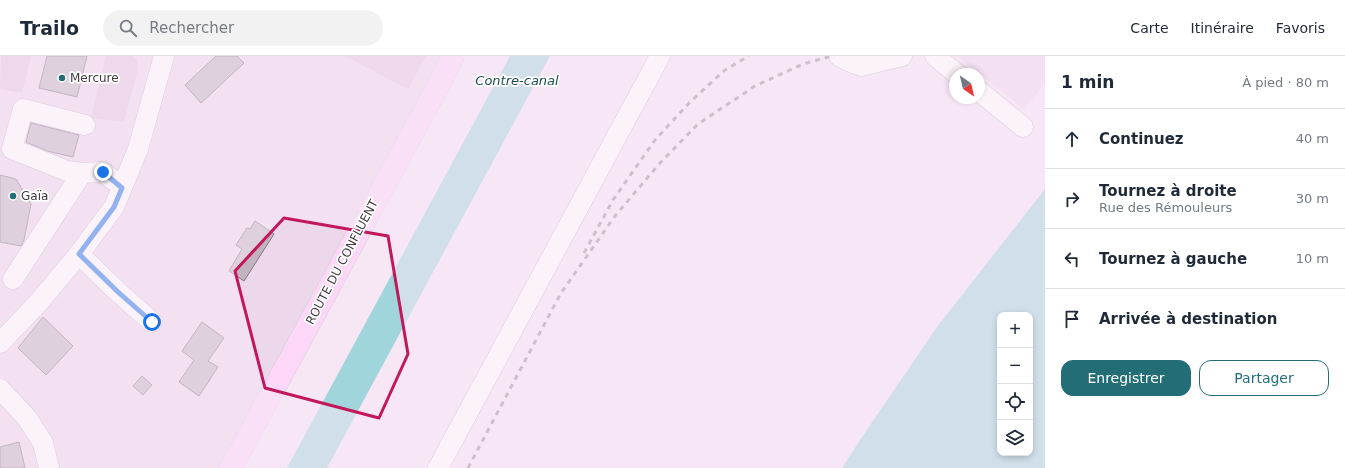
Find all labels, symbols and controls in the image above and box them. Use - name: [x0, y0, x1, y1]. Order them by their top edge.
- search box: [103, 10, 383, 46]
- text: Trailo: [20, 17, 79, 39]
- icon: search: [117, 17, 139, 39]
- text: Rechercher: [149, 19, 234, 37]
- text: Carte: [1130, 20, 1169, 36]
- text: Itinéraire: [1191, 20, 1254, 36]
- text: Favoris: [1276, 20, 1325, 36]
- north arrow: [949, 68, 985, 104]
- place label: Mercure: [70, 71, 119, 85]
- text: 1 min: [1061, 72, 1114, 92]
- marker: Mercure: [57, 73, 67, 83]
- water label: Contre-canal: [475, 73, 559, 88]
- text: À pied · 80 m: [1242, 75, 1329, 90]
- icon: ahead: [1061, 128, 1083, 150]
- text: Continuez: [1099, 130, 1184, 148]
- text: 40 m: [1296, 131, 1329, 146]
- route end: [94, 163, 112, 181]
- text: Tournez à droite: [1099, 182, 1237, 200]
- icon: right: [1061, 188, 1083, 210]
- place label: Gaïa: [21, 189, 48, 203]
- marker: Gaïa: [8, 191, 18, 201]
- text: 30 m: [1296, 191, 1329, 206]
- street label: ROUTE DU CONFLUENT: [303, 196, 381, 327]
- text: Rue des Rémouleurs: [1099, 200, 1232, 215]
- icon: left: [1061, 248, 1083, 270]
- text: Tournez à gauche: [1099, 250, 1247, 268]
- text: 10 m: [1296, 251, 1329, 266]
- icon: arrive: [1061, 308, 1083, 330]
- text: Arrivée à destination: [1099, 310, 1277, 328]
- map controls: [997, 312, 1033, 456]
- button: +: [997, 312, 1033, 348]
- route start: [143, 313, 161, 331]
- button: −: [997, 348, 1033, 384]
- button: Enregistrer: [1061, 360, 1191, 396]
- button: Partager: [1199, 360, 1329, 396]
- button: locate: [997, 384, 1033, 420]
- button: layers: [997, 420, 1033, 456]

